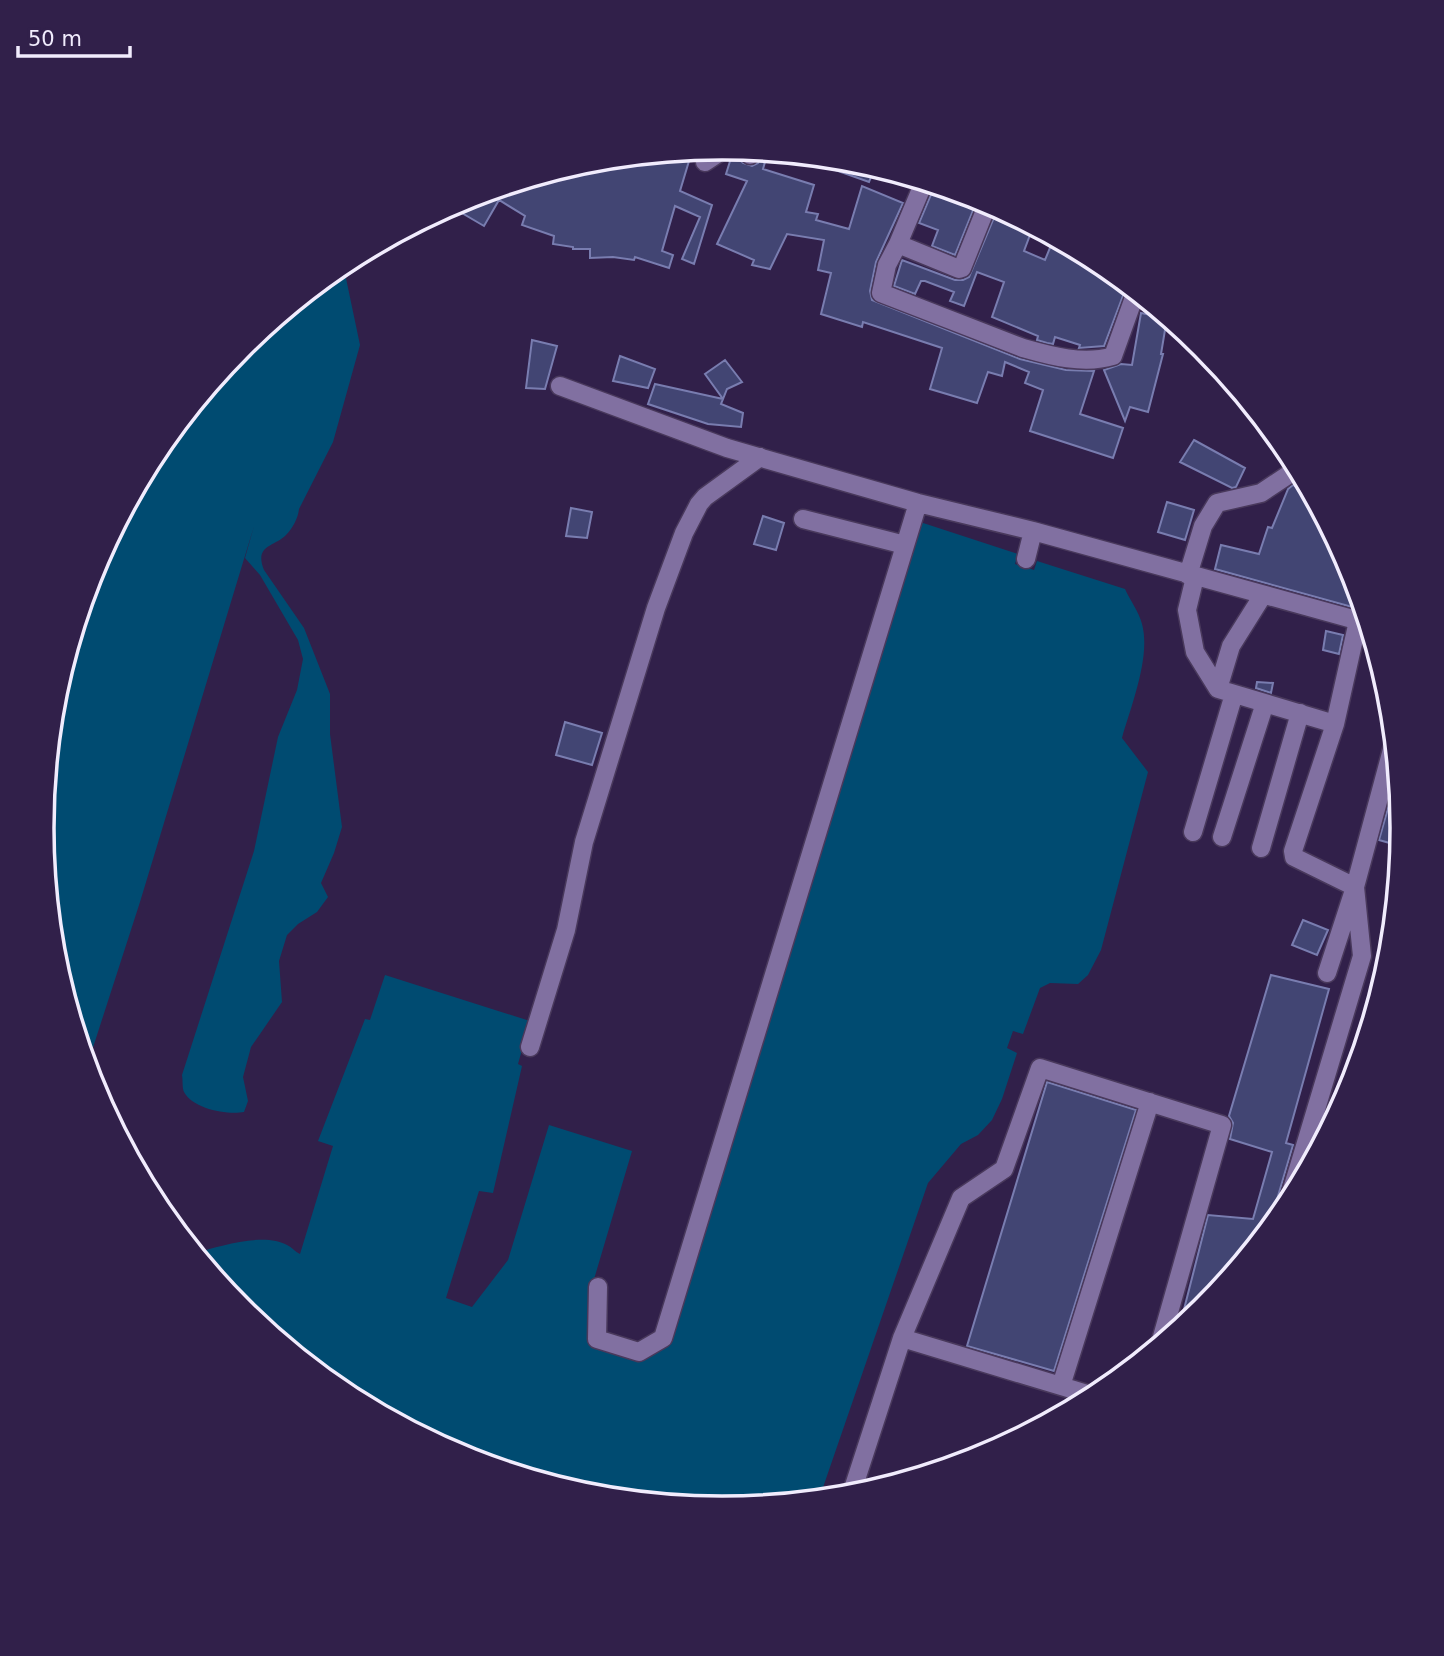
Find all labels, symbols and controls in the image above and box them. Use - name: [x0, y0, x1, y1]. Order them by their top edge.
- scale bar: [18, 14, 130, 58]
- text: 50 m: [28, 27, 82, 51]

